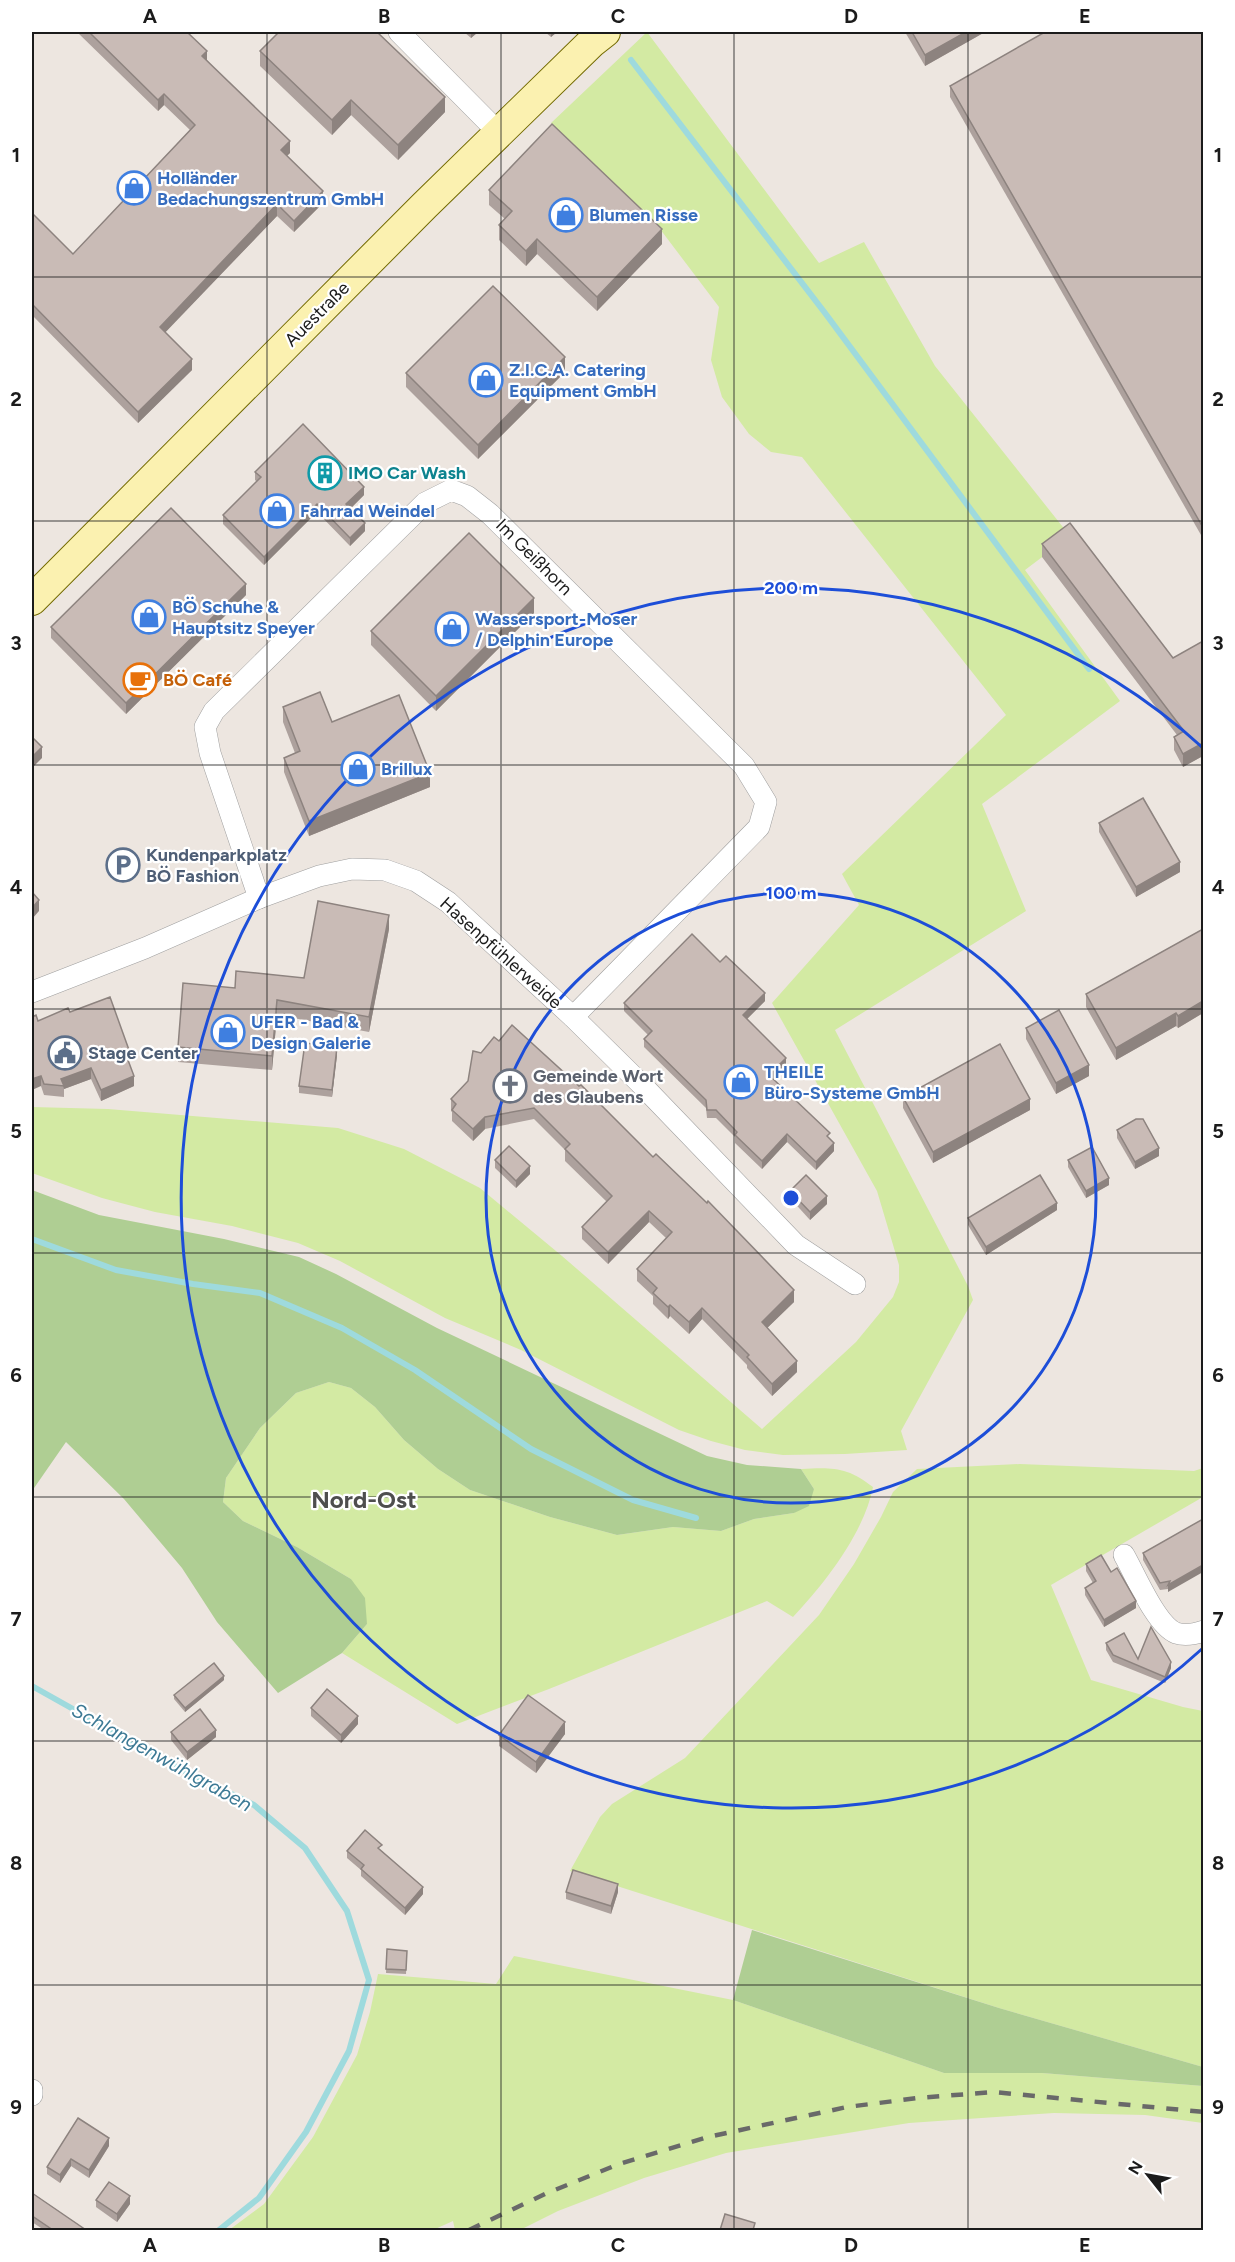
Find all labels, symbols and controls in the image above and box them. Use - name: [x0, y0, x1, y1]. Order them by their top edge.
- text: A: [143, 4, 158, 28]
- text: B: [378, 4, 390, 28]
- text: C: [611, 4, 625, 28]
- text: D: [844, 4, 858, 28]
- text: E: [1079, 4, 1091, 28]
- text: 1: [12, 143, 20, 167]
- text: 1: [1214, 143, 1222, 167]
- place label: Holländer Bedachungszentrum GmbH: [157, 167, 384, 210]
- shop icon: Holländer Bedachungszentrum GmbH: [116, 170, 152, 206]
- shop icon: Blumen Risse: [548, 197, 584, 233]
- place label: Blumen Risse: [589, 204, 698, 226]
- street label: Auestraße: [280, 277, 354, 351]
- place label: Z.I.C.A. Catering Equipment GmbH: [509, 359, 657, 402]
- shop icon: Z.I.C.A. Catering Equipment GmbH: [468, 362, 504, 398]
- text: 2: [10, 387, 22, 411]
- text: 2: [1212, 387, 1224, 411]
- building icon: IMO Car Wash: [307, 455, 343, 491]
- place label: IMO Car Wash: [348, 462, 466, 484]
- shop icon: Fahrrad Weindel: [259, 493, 295, 529]
- place label: Fahrrad Weindel: [300, 500, 435, 522]
- street label: Im Geißhorn: [491, 514, 577, 600]
- text: 200 m: [764, 577, 818, 599]
- place label: BÖ Schuhe & Hauptsitz Speyer: [172, 596, 315, 639]
- shop icon: BÖ Schuhe & Hauptsitz Speyer: [131, 599, 167, 635]
- place label: Wassersport-Moser / Delphin Europe: [475, 608, 637, 651]
- shop icon: Wassersport-Moser / Delphin Europe: [434, 611, 470, 647]
- text: 3: [10, 631, 22, 655]
- text: 3: [1212, 631, 1224, 655]
- cafe icon: BÖ Café: [122, 662, 158, 698]
- place label: BÖ Café: [163, 669, 232, 691]
- shop icon: Brillux: [340, 751, 376, 787]
- place label: Brillux: [381, 758, 433, 780]
- place label: Kundenparkplatz BÖ Fashion: [146, 844, 287, 887]
- parking icon: Kundenparkplatz BÖ Fashion: [105, 847, 141, 883]
- text: 4: [10, 875, 23, 899]
- text: 4: [1212, 875, 1225, 899]
- text: 100 m: [766, 882, 816, 904]
- street label: Hasenpfühlerweide: [435, 892, 567, 1014]
- place label: UFER - Bad & Design Galerie: [251, 1011, 371, 1054]
- shop icon: UFER - Bad & Design Galerie: [210, 1014, 246, 1050]
- public building icon: Stage Center: [47, 1035, 83, 1071]
- place label: Stage Center: [88, 1042, 198, 1064]
- place label: THEILE Büro-Systeme GmbH: [764, 1061, 940, 1104]
- shop icon: THEILE Büro-Systeme GmbH: [723, 1064, 759, 1100]
- place label: Gemeinde Wort des Glaubens: [533, 1065, 663, 1108]
- church icon: Gemeinde Wort des Glaubens: [492, 1068, 528, 1104]
- text: 5: [10, 1119, 22, 1143]
- text: 5: [1212, 1119, 1224, 1143]
- centre of rings: [781, 1188, 801, 1208]
- text: 6: [10, 1363, 22, 1387]
- text: 6: [1212, 1363, 1224, 1387]
- district label: Nord-Ost: [311, 1485, 417, 1514]
- text: 7: [10, 1607, 22, 1631]
- text: 7: [1212, 1607, 1224, 1631]
- water label: Schlangenwühlgraben: [68, 1698, 256, 1816]
- text: 8: [10, 1851, 22, 1875]
- text: 8: [1212, 1851, 1224, 1875]
- text: 9: [10, 2095, 22, 2119]
- text: 9: [1212, 2095, 1224, 2119]
- north arrow: [1118, 2145, 1178, 2205]
- text: N: [1124, 2157, 1147, 2178]
- text: A: [143, 2233, 158, 2257]
- text: B: [378, 2233, 390, 2257]
- text: C: [611, 2233, 625, 2257]
- text: D: [844, 2233, 858, 2257]
- text: E: [1079, 2233, 1091, 2257]

